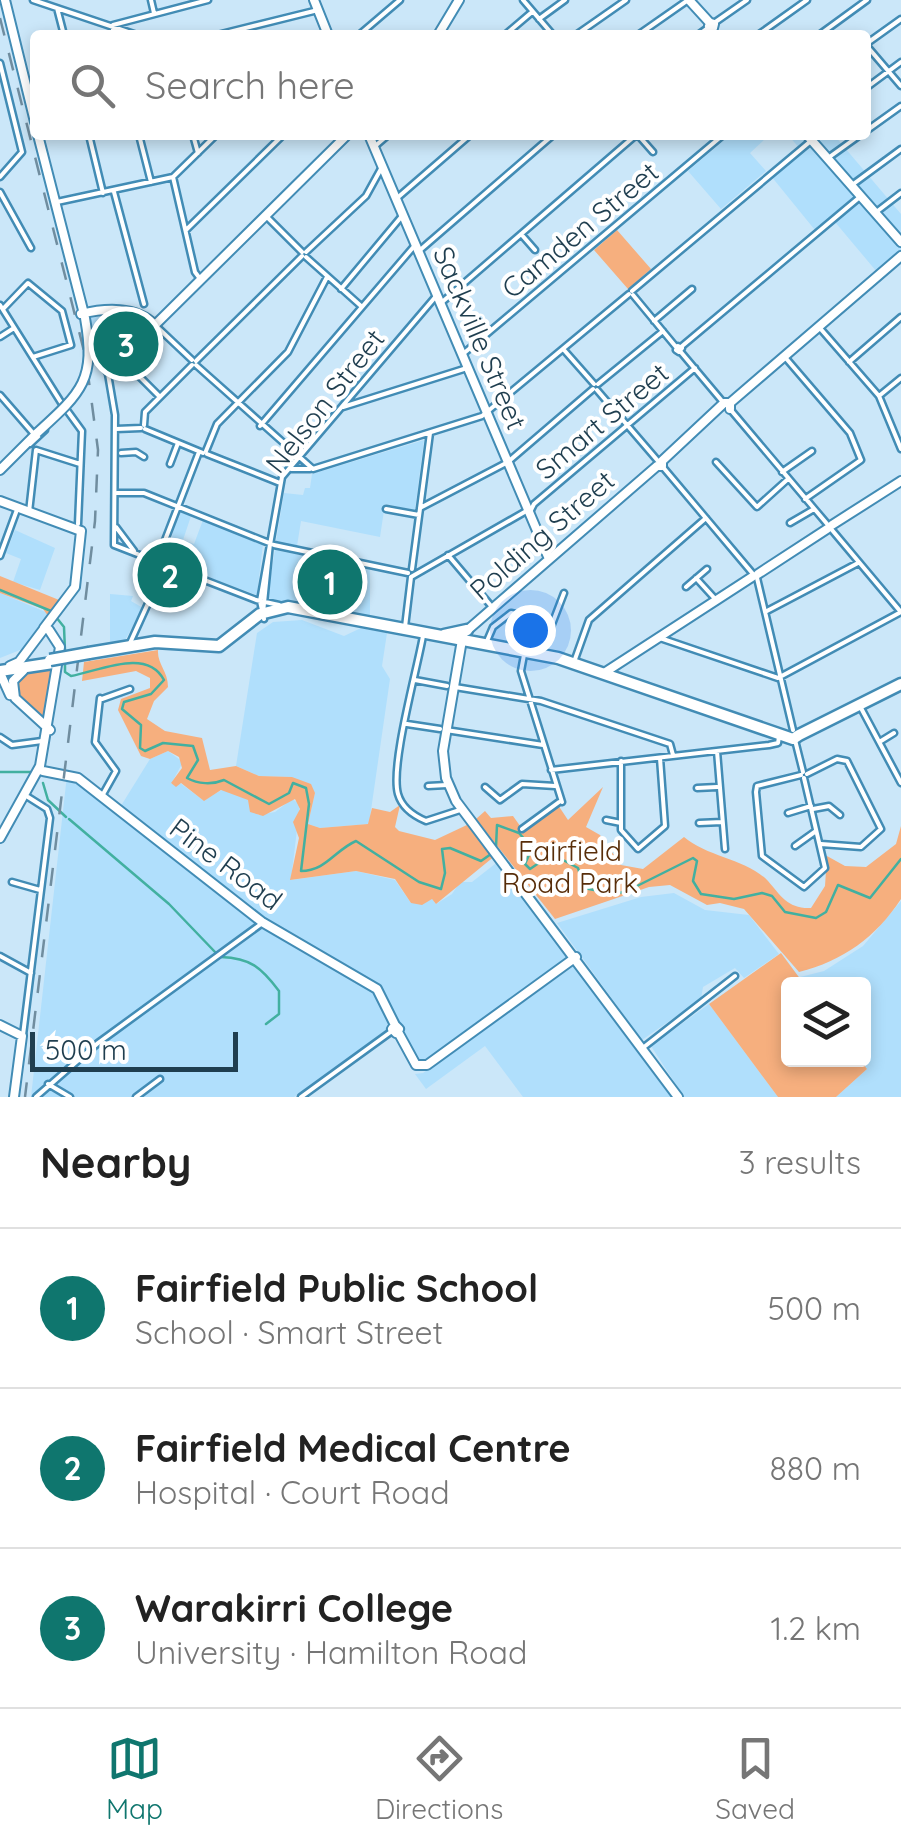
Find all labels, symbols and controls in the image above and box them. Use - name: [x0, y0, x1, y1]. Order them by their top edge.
- search box: [30, 30, 871, 140]
- icon: search: [65, 58, 120, 113]
- text: Search here: [145, 61, 355, 109]
- street label: Camden Street: [494, 154, 665, 305]
- street label: Sackville Street: [426, 241, 535, 435]
- pin: 3: [94, 306, 158, 382]
- street label: Nelson Street: [258, 322, 392, 480]
- street label: Smart Street: [528, 355, 675, 486]
- street label: Polding Street: [462, 462, 621, 607]
- pin: 2: [138, 538, 202, 612]
- pin: 1: [298, 544, 362, 620]
- your location: [505, 605, 556, 656]
- street label: Pine Road: [163, 810, 289, 917]
- park label: Fairfield Road Park: [502, 833, 638, 900]
- map controls: [781, 977, 871, 1067]
- button: layers: [781, 977, 871, 1067]
- scale bar: [30, 1027, 238, 1072]
- text: 500 m: [45, 1032, 127, 1067]
- text: Nearby: [40, 1136, 191, 1189]
- text: 3 results: [739, 1142, 861, 1182]
- text: Fairfield Public School: [135, 1264, 538, 1312]
- text: 1: [66, 1288, 79, 1328]
- text: 500 m: [768, 1288, 861, 1328]
- text: School · Smart Street: [135, 1312, 443, 1352]
- text: Fairfield Medical Centre: [135, 1424, 571, 1472]
- text: 2: [63, 1448, 82, 1488]
- text: 880 m: [769, 1448, 861, 1488]
- text: Hospital · Court Road: [135, 1472, 450, 1512]
- text: Warakirri College: [135, 1584, 453, 1632]
- text: 3: [64, 1608, 81, 1648]
- text: 1.2 km: [771, 1608, 861, 1648]
- text: University · Hamilton Road: [135, 1632, 527, 1672]
- tab: Map: [106, 1731, 163, 1826]
- tab: Directions: [375, 1731, 503, 1826]
- tab: Saved: [715, 1731, 795, 1826]

